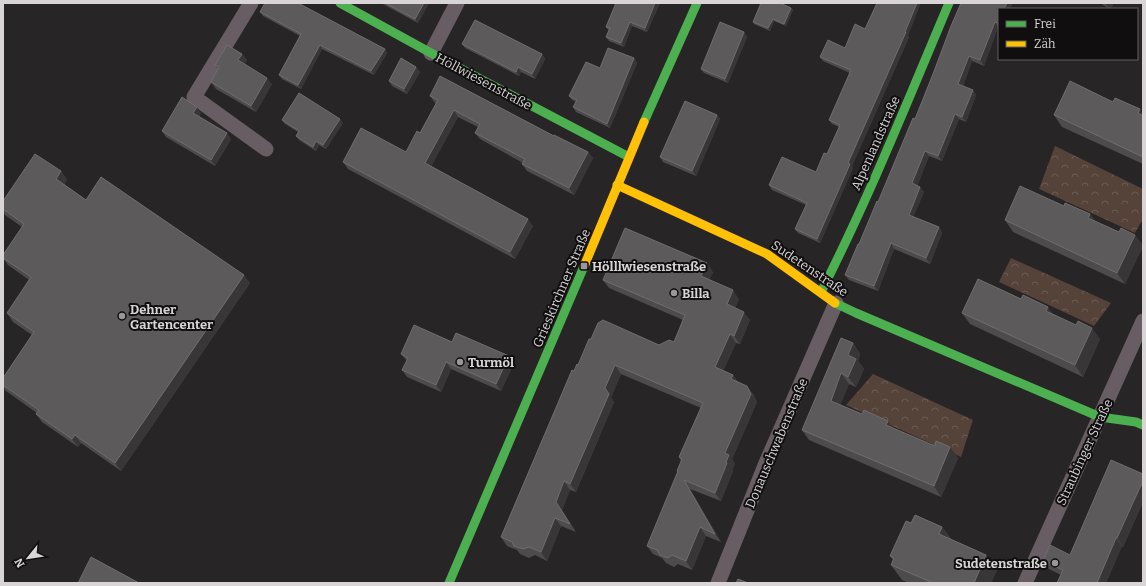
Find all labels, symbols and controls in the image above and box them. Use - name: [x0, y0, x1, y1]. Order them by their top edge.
- legend: [998, 8, 1138, 60]
- text: Frei: [1034, 17, 1056, 31]
- text: Zäh: [1034, 37, 1056, 51]
- street label: Höllwiesenstraße: [433, 50, 534, 113]
- street label: Alpenlandstraße: [848, 94, 903, 193]
- street label: Grieskirchner Straße: [530, 227, 593, 350]
- street label: Sudetenstraße: [769, 237, 851, 300]
- place label: Hölllwiesenstraße: [592, 259, 706, 274]
- marker: Hölllwiesenstraße: [579, 261, 589, 271]
- place label: Billa: [682, 286, 710, 301]
- marker: Billa: [669, 288, 679, 298]
- place label: Dehner Gartencenter: [130, 302, 213, 332]
- marker: Dehner Gartencenter: [117, 311, 127, 321]
- place label: Turmöl: [468, 355, 514, 370]
- marker: Turmöl: [455, 357, 465, 367]
- street label: Donauschwabenstraße: [742, 376, 811, 510]
- street label: Straubinger Straße: [1053, 397, 1116, 508]
- north arrow: [8, 538, 48, 578]
- text: N: [12, 555, 28, 570]
- place label: Sudetenstraße: [955, 556, 1047, 571]
- marker: Sudetenstraße: [1050, 558, 1060, 568]

